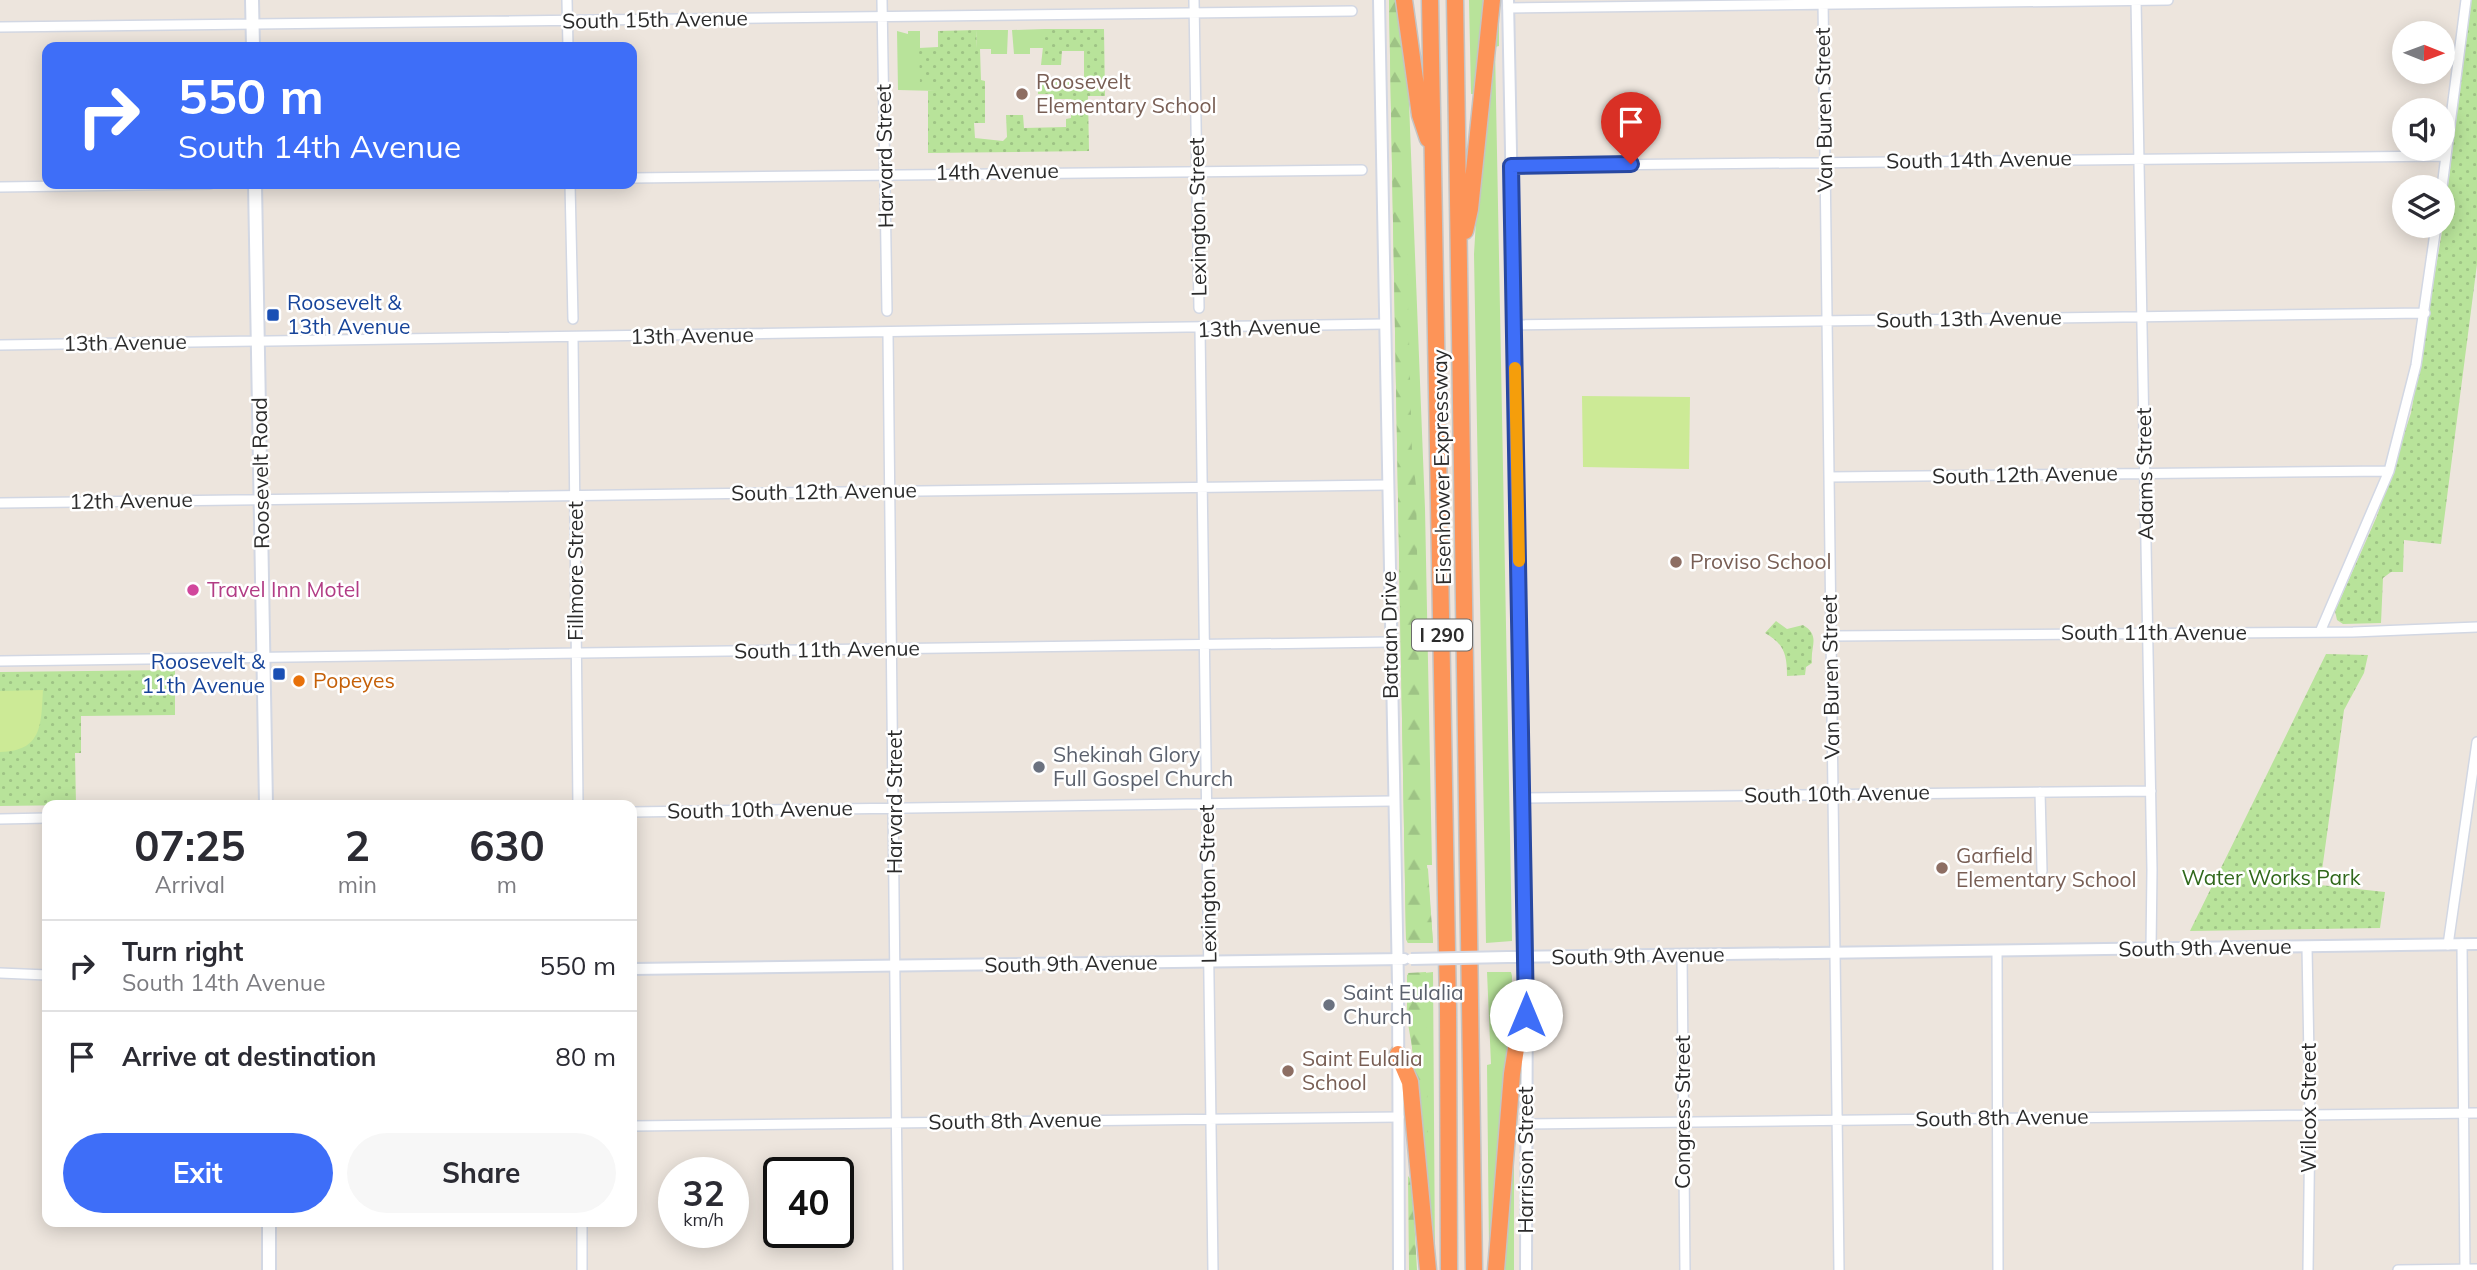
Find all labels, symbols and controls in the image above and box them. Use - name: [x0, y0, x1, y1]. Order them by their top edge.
- street label: South 15th Avenue: [562, 4, 748, 34]
- north arrow: [2392, 21, 2455, 84]
- map controls: [2392, 21, 2455, 238]
- street label: Van Buren Street: [1809, 27, 1837, 193]
- text: 550 m: [178, 65, 324, 126]
- place label: Roosevelt Elementary School: [1036, 68, 1217, 118]
- icon: right: [63, 70, 154, 161]
- street label: Harvard Street: [870, 84, 898, 228]
- marker: Roosevelt Elementary School: [1014, 86, 1030, 102]
- pin: [1601, 92, 1661, 164]
- button: sound: [2392, 98, 2455, 161]
- icon: arrive: [1612, 103, 1650, 141]
- text: South 14th Avenue: [178, 126, 461, 166]
- street label: Lexington Street: [1183, 137, 1211, 297]
- street label: South 14th Avenue: [1886, 144, 2072, 174]
- street label: 14th Avenue: [935, 157, 1059, 185]
- button: layers: [2392, 175, 2455, 238]
- place label: Roosevelt & 13th Avenue: [287, 289, 411, 339]
- street label: South 13th Avenue: [1876, 303, 2062, 333]
- marker: Roosevelt & 13th Avenue: [265, 307, 281, 323]
- street label: 13th Avenue: [1197, 312, 1321, 342]
- street label: 13th Avenue: [630, 321, 754, 349]
- street label: 13th Avenue: [63, 328, 187, 356]
- street label: Eisenhower Expressway: [1426, 349, 1456, 585]
- street label: Roosevelt Road: [246, 397, 274, 549]
- street label: Adams Street: [2130, 407, 2158, 541]
- street label: South 12th Avenue: [1932, 459, 2118, 489]
- street label: South 12th Avenue: [731, 476, 917, 506]
- street label: 12th Avenue: [69, 486, 193, 514]
- street label: Fillmore Street: [562, 501, 588, 641]
- place label: Proviso School: [1690, 548, 1832, 574]
- marker: Proviso School: [1668, 554, 1684, 570]
- street label: Bataan Drive: [1375, 571, 1403, 699]
- place label: Travel Inn Motel: [207, 576, 360, 602]
- marker: Travel Inn Motel: [185, 582, 201, 598]
- street label: Van Buren Street: [1816, 594, 1844, 760]
- street label: South 11th Avenue: [2061, 619, 2247, 645]
- road number: I 290: [1412, 620, 1472, 650]
- street label: South 11th Avenue: [734, 634, 920, 664]
- place label: Roosevelt & 11th Avenue: [142, 648, 266, 698]
- marker: Roosevelt & 11th Avenue: [271, 666, 287, 682]
- place label: Popeyes: [313, 667, 395, 693]
- marker: Popeyes: [291, 673, 307, 689]
- street label: Harvard Street: [881, 730, 907, 874]
- place label: Shekinah Glory Full Gospel Church: [1053, 741, 1233, 791]
- marker: Shekinah Glory Full Gospel Church: [1031, 759, 1047, 775]
- street label: South 10th Avenue: [1744, 778, 1930, 808]
- street label: South 10th Avenue: [667, 794, 853, 824]
- street label: Lexington Street: [1193, 804, 1221, 964]
- text: 07:25: [134, 819, 245, 872]
- text: 2: [345, 819, 370, 872]
- text: 630: [469, 819, 545, 872]
- place label: Garfield Elementary School: [1956, 842, 2137, 892]
- marker: Garfield Elementary School: [1934, 860, 1950, 876]
- park label: Water Works Park: [2182, 864, 2361, 890]
- text: Arrival: [155, 870, 225, 899]
- text: min: [338, 870, 377, 899]
- text: m: [497, 870, 517, 899]
- street label: South 9th Avenue: [2118, 932, 2292, 962]
- text: Turn right: [122, 935, 243, 968]
- street label: South 9th Avenue: [1551, 940, 1725, 970]
- icon: right: [63, 947, 101, 985]
- street label: South 9th Avenue: [984, 948, 1158, 978]
- text: 550 m: [540, 949, 616, 982]
- text: South 14th Avenue: [122, 968, 326, 997]
- position arrow: [1489, 978, 1563, 1052]
- place label: Saint Eulalia Church: [1343, 979, 1463, 1029]
- marker: Saint Eulalia Church: [1321, 997, 1337, 1013]
- street label: Congress Street: [1669, 1035, 1695, 1189]
- icon: arrive: [63, 1038, 101, 1076]
- text: Arrive at destination: [122, 1040, 377, 1073]
- text: 80 m: [555, 1040, 616, 1073]
- street label: Wilcox Street: [2295, 1043, 2321, 1173]
- place label: Saint Eulalia School: [1302, 1045, 1422, 1095]
- marker: Saint Eulalia School: [1280, 1063, 1296, 1079]
- street label: Harrison Street: [1512, 1086, 1538, 1234]
- street label: South 8th Avenue: [1915, 1102, 2089, 1132]
- street label: South 8th Avenue: [928, 1105, 1102, 1135]
- button: Exit: [63, 1133, 333, 1213]
- button: Share: [347, 1133, 616, 1213]
- speed limit sign: 40: [763, 1157, 854, 1248]
- text: 32: [682, 1171, 725, 1215]
- text: km/h: [683, 1208, 724, 1231]

